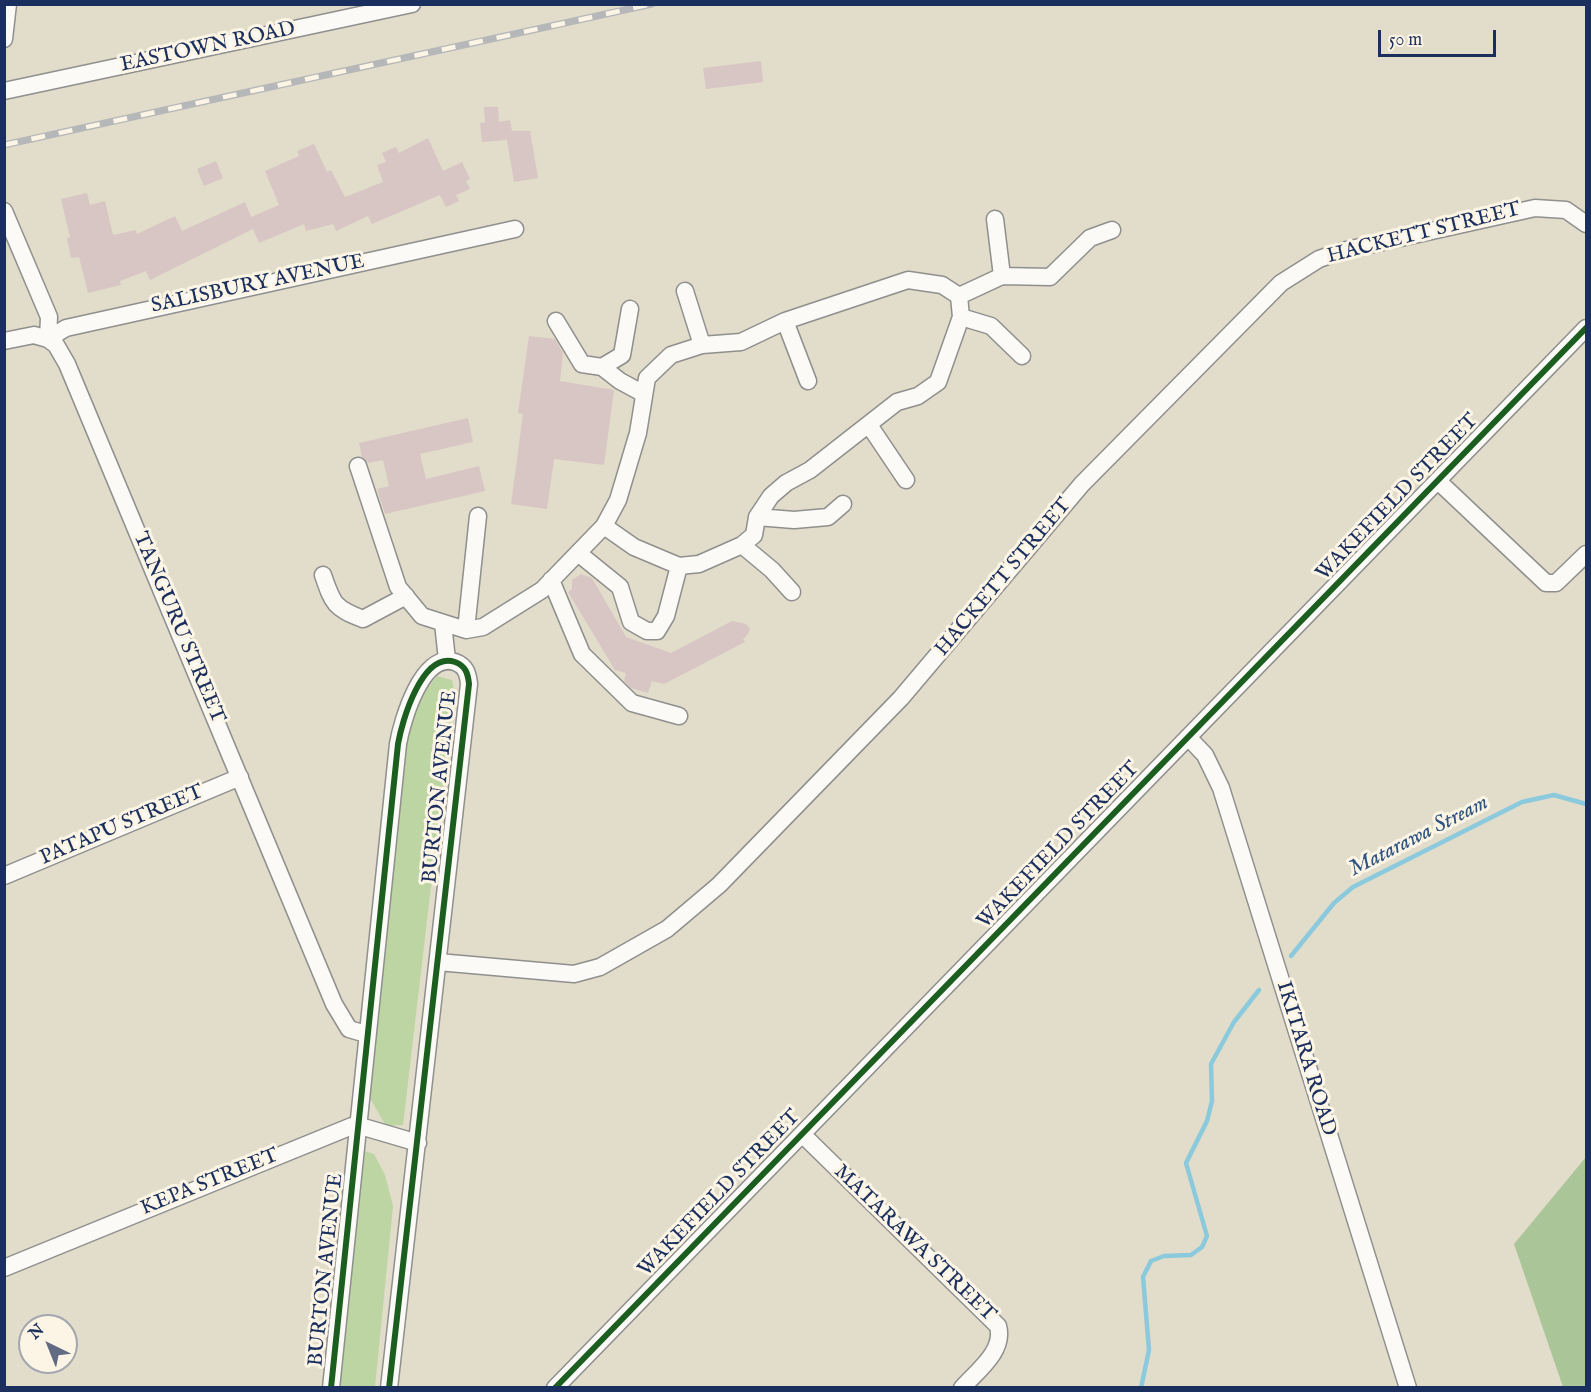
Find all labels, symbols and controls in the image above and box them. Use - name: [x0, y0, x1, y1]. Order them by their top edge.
- street label: EASTOWN ROAD: [118, 17, 298, 79]
- scale bar: [1381, 18, 1500, 56]
- text: 50 m: [1389, 29, 1422, 52]
- street label: HACKETT STREET: [1325, 198, 1523, 270]
- street label: SALISBURY AVENUE: [149, 250, 367, 320]
- street label: WAKEFIELD STREET: [1312, 409, 1484, 587]
- street label: HACKETT STREET: [931, 494, 1077, 662]
- street label: TANGURU STREET: [126, 529, 230, 727]
- street label: BURTON AVENUE: [418, 689, 464, 885]
- street label: WAKEFIELD STREET: [973, 757, 1145, 935]
- street label: PATAPU STREET: [37, 780, 207, 872]
- water label: Matarawa Stream: [1345, 791, 1493, 883]
- street label: IKITARA ROAD: [1270, 979, 1340, 1139]
- street label: WAKEFIELD STREET: [634, 1105, 806, 1283]
- street label: KEPA STREET: [137, 1144, 283, 1222]
- street label: MATARAWA STREET: [828, 1160, 1000, 1328]
- street label: BURTON AVENUE: [304, 1172, 350, 1368]
- north arrow: [18, 1314, 78, 1374]
- text: N: [25, 1320, 49, 1344]

